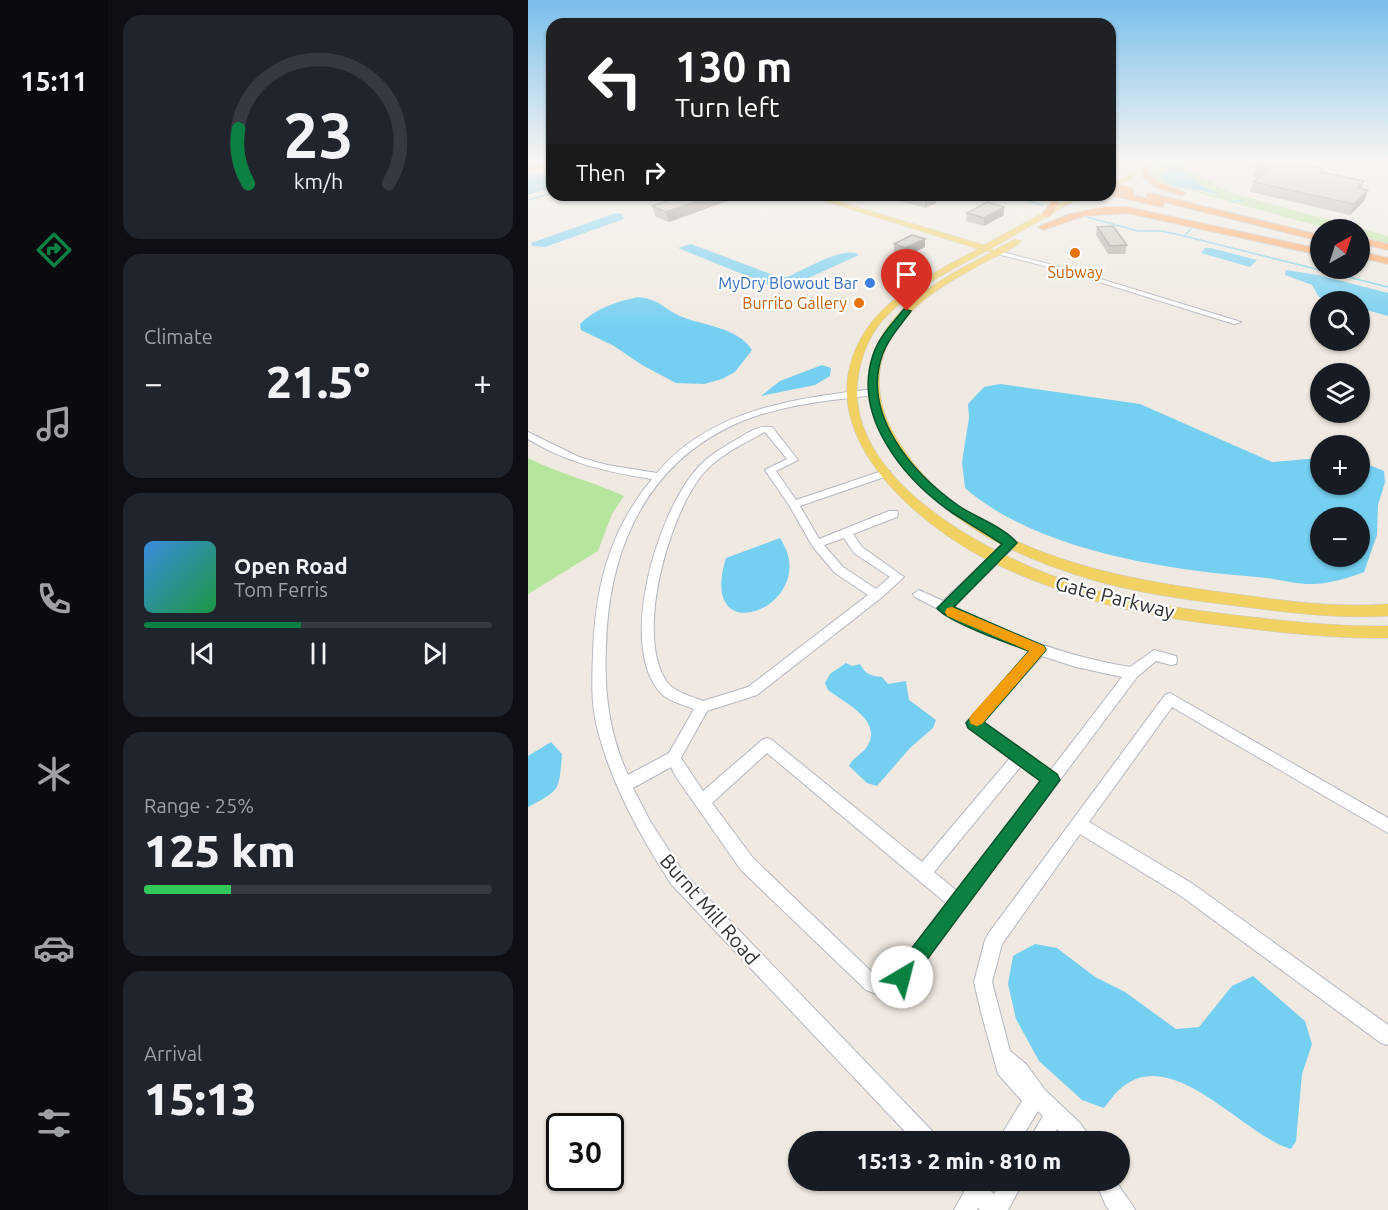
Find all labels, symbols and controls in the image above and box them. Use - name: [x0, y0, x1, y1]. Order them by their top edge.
- icon: left: [576, 42, 654, 120]
- text: 130 m: [675, 43, 792, 90]
- text: 15:11: [20, 66, 88, 96]
- text: Turn left: [675, 92, 779, 122]
- text: 23: [283, 100, 353, 170]
- icon: right: [638, 156, 671, 189]
- text: Then: [576, 160, 626, 185]
- text: km/h: [293, 169, 343, 193]
- north arrow: [1310, 219, 1370, 279]
- map controls: [1310, 219, 1370, 567]
- icon: directions: [33, 229, 75, 271]
- marker: Subway: [1068, 246, 1082, 260]
- pin: [881, 249, 932, 311]
- icon: arrive: [890, 258, 923, 291]
- place label: Subway: [1047, 263, 1103, 281]
- place label: MyDry Blowout Bar: [718, 274, 858, 292]
- marker: MyDry Blowout Bar: [863, 276, 877, 290]
- button: search: [1310, 291, 1370, 351]
- place label: Burrito Gallery: [742, 294, 847, 312]
- marker: Burrito Gallery: [852, 296, 866, 310]
- text: Climate: [144, 325, 213, 348]
- text: 21.5°: [266, 356, 370, 407]
- button: layers: [1310, 363, 1370, 423]
- text: −: [144, 364, 163, 401]
- text: +: [473, 364, 492, 401]
- icon: music: [33, 403, 75, 445]
- button: +: [1310, 435, 1370, 495]
- button: −: [1310, 507, 1370, 567]
- text: Open Road: [234, 553, 348, 578]
- street label: Gate Parkway: [1053, 571, 1177, 623]
- icon: phone: [33, 578, 75, 620]
- text: Tom Ferris: [234, 578, 328, 601]
- icon: previous: [186, 637, 219, 670]
- icon: pause: [302, 637, 335, 670]
- icon: next: [418, 637, 451, 670]
- icon: climate: [33, 753, 75, 795]
- text: Range · 25%: [144, 794, 254, 817]
- text: 125 km: [144, 825, 296, 876]
- street label: Burnt Mill Road: [656, 849, 764, 969]
- icon: car: [33, 927, 75, 969]
- position arrow: [870, 945, 934, 1009]
- text: Arrival: [144, 1042, 202, 1065]
- text: 15:13: [144, 1073, 257, 1124]
- icon: filters: [33, 1102, 75, 1144]
- speed limit sign: 30: [546, 1113, 624, 1191]
- text: 15:13 · 2 min · 810 m: [857, 1148, 1061, 1173]

